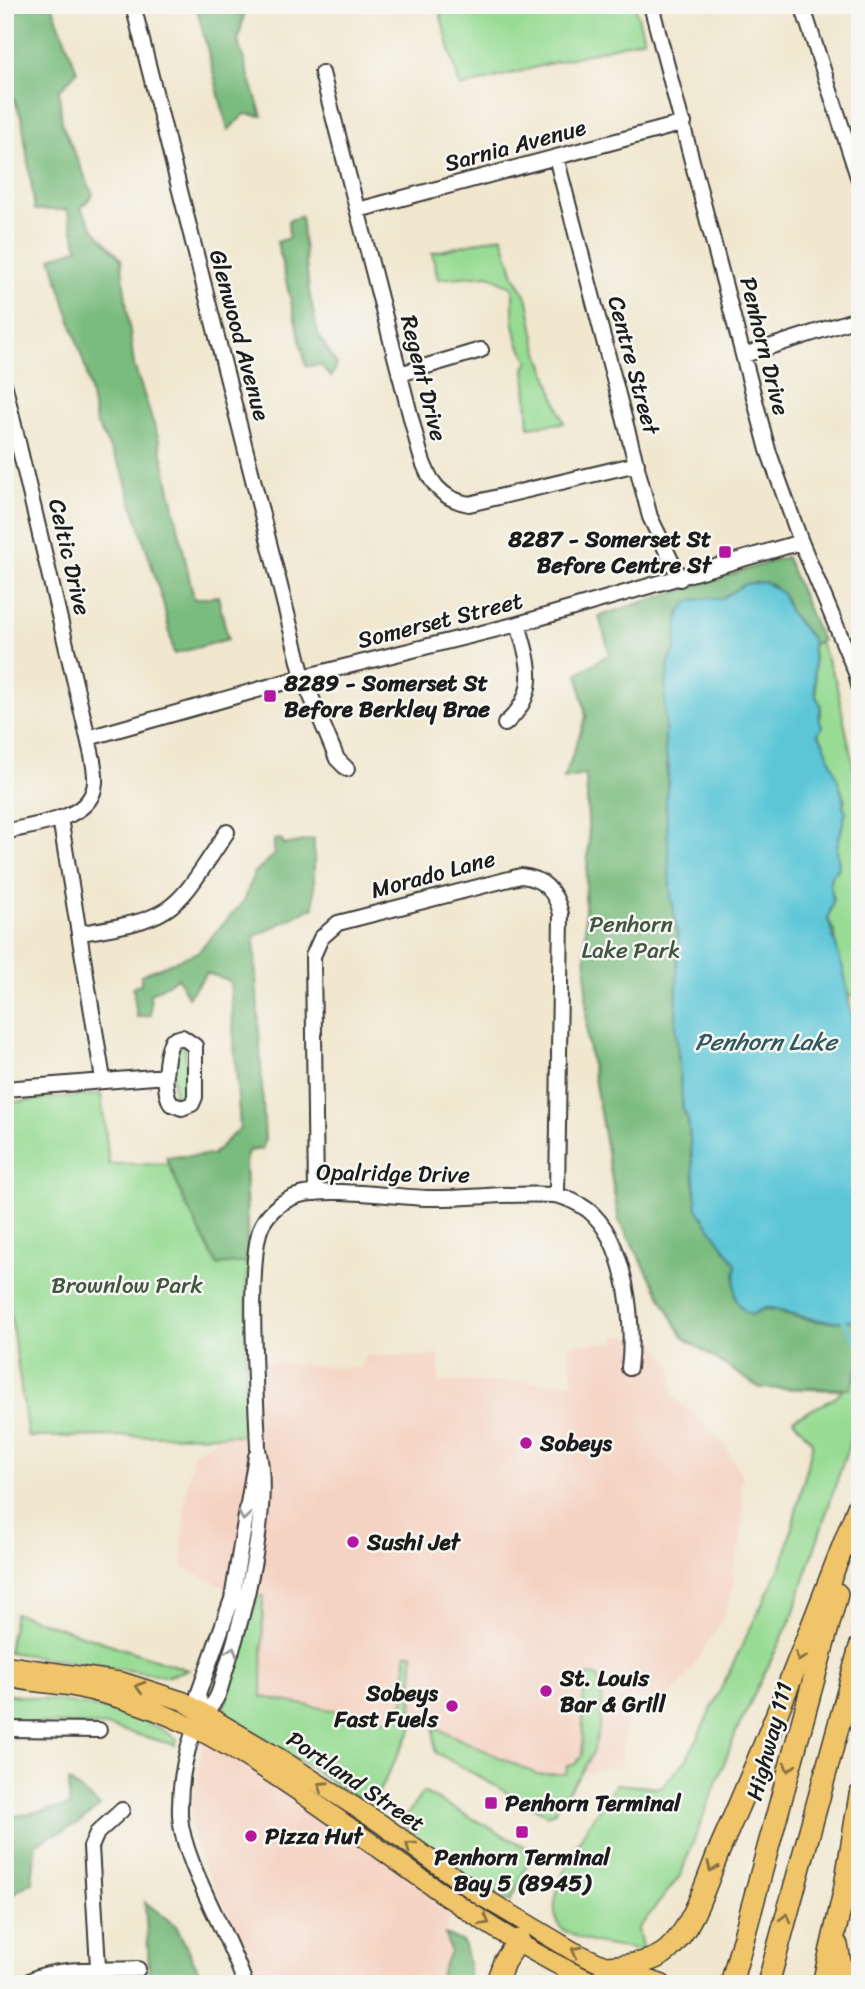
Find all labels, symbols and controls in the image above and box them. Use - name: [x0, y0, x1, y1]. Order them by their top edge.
- street label: Sarnia Avenue: [440, 107, 591, 184]
- street label: Glenwood Avenue: [197, 245, 282, 425]
- street label: Penhorn Drive: [727, 272, 802, 420]
- street label: Centre Street: [595, 291, 672, 441]
- street label: Regent Drive: [388, 311, 459, 446]
- street label: Celtic Drive: [36, 495, 103, 620]
- place label: 8287 - Somerset St Before Centre St: [507, 519, 713, 586]
- marker: 8287 - Somerset St Before Centre St: [717, 544, 733, 560]
- street label: Somerset Street: [353, 580, 527, 661]
- place label: 8289 - Somerset St Before Berkley Brae: [283, 663, 490, 730]
- marker: 8289 - Somerset St Before Berkley Brae: [262, 688, 278, 704]
- street label: Morado Lane: [366, 838, 500, 911]
- park label: Penhorn Lake Park: [582, 904, 680, 971]
- water label: Penhorn Lake: [695, 1021, 840, 1063]
- street label: Opalridge Drive: [316, 1152, 470, 1195]
- park label: Brownlow Park: [51, 1265, 203, 1306]
- place label: Sobeys: [539, 1423, 613, 1464]
- marker: Sobeys: [518, 1435, 534, 1451]
- one-way arrow: [237, 1510, 252, 1522]
- place label: Sushi Jet: [366, 1522, 462, 1563]
- marker: Sushi Jet: [345, 1534, 361, 1550]
- one-way arrow: [224, 1646, 238, 1658]
- one-way arrow: [794, 1650, 808, 1662]
- place label: St. Louis Bar & Grill: [559, 1658, 667, 1725]
- place label: Sobeys Fast Fuels: [333, 1673, 439, 1740]
- street label: Highway 111: [734, 1677, 805, 1805]
- one-way arrow: [134, 1681, 146, 1696]
- marker: St. Louis Bar & Grill: [538, 1683, 554, 1699]
- marker: Sobeys Fast Fuels: [444, 1698, 460, 1714]
- street label: Portland Street: [278, 1720, 434, 1843]
- one-way arrow: [783, 1761, 797, 1773]
- one-way arrow: [317, 1781, 330, 1794]
- place label: Penhorn Terminal: [505, 1783, 682, 1824]
- marker: Penhorn Terminal: [483, 1795, 499, 1811]
- place label: Pizza Hut: [265, 1816, 364, 1857]
- marker: Penhorn Terminal Bay 5 (8945): [514, 1824, 530, 1840]
- marker: Pizza Hut: [243, 1828, 259, 1844]
- place label: Penhorn Terminal Bay 5 (8945): [434, 1837, 611, 1904]
- one-way arrow: [405, 1842, 418, 1855]
- one-way arrow: [706, 1860, 720, 1872]
- one-way arrow: [778, 1912, 792, 1924]
- one-way arrow: [477, 1913, 490, 1926]
- one-way arrow: [571, 1946, 583, 1959]

